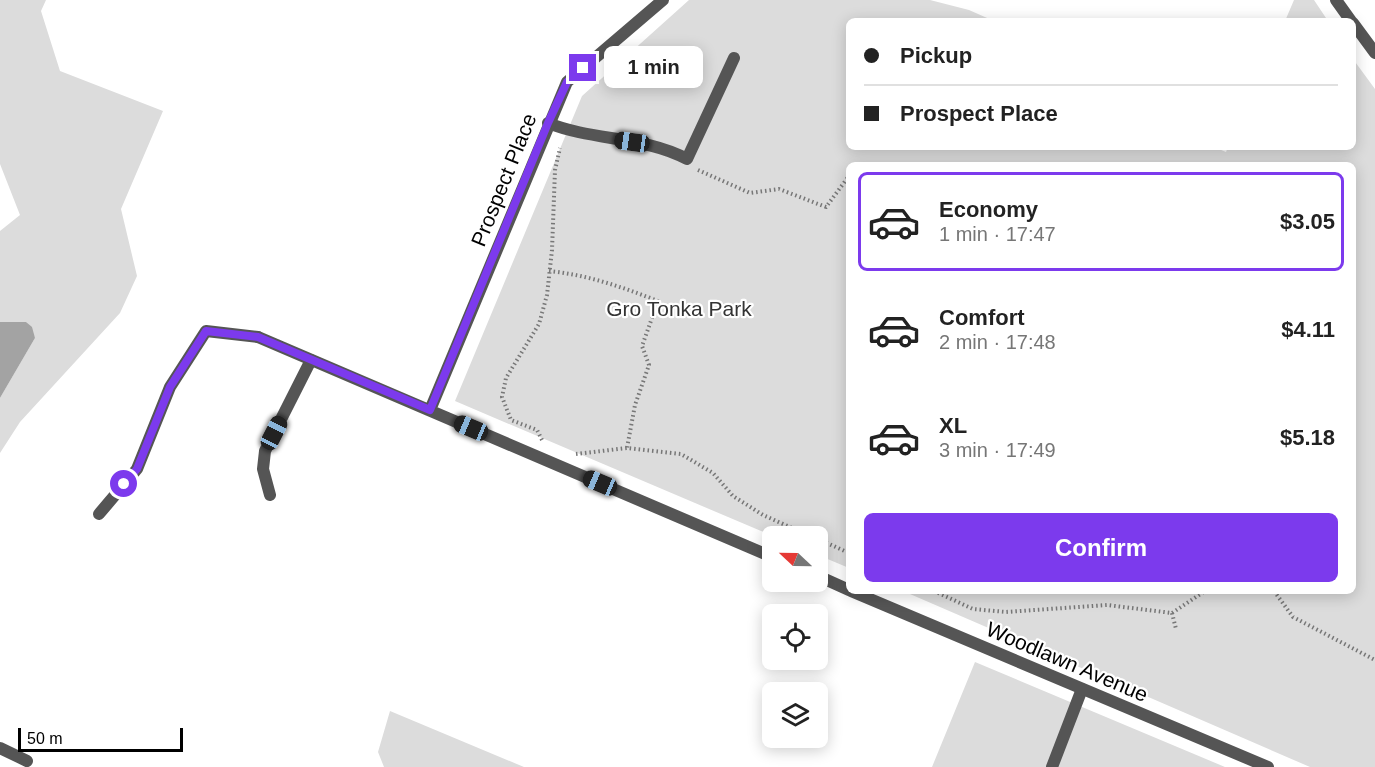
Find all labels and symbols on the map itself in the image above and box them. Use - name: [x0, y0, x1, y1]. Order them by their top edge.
- callout: 1 min: [604, 47, 703, 89]
- route end: [569, 54, 596, 81]
- street label: Prospect Place: [466, 110, 541, 250]
- car: [613, 131, 651, 153]
- park label: Gro Tonka Park: [606, 297, 752, 320]
- car: [258, 413, 290, 453]
- car: [451, 413, 491, 443]
- car: [580, 468, 620, 498]
- route start: [110, 470, 137, 497]
- north arrow: [762, 526, 828, 592]
- street label: Woodlawn Avenue: [983, 617, 1151, 706]
- scale bar: [18, 725, 183, 752]

